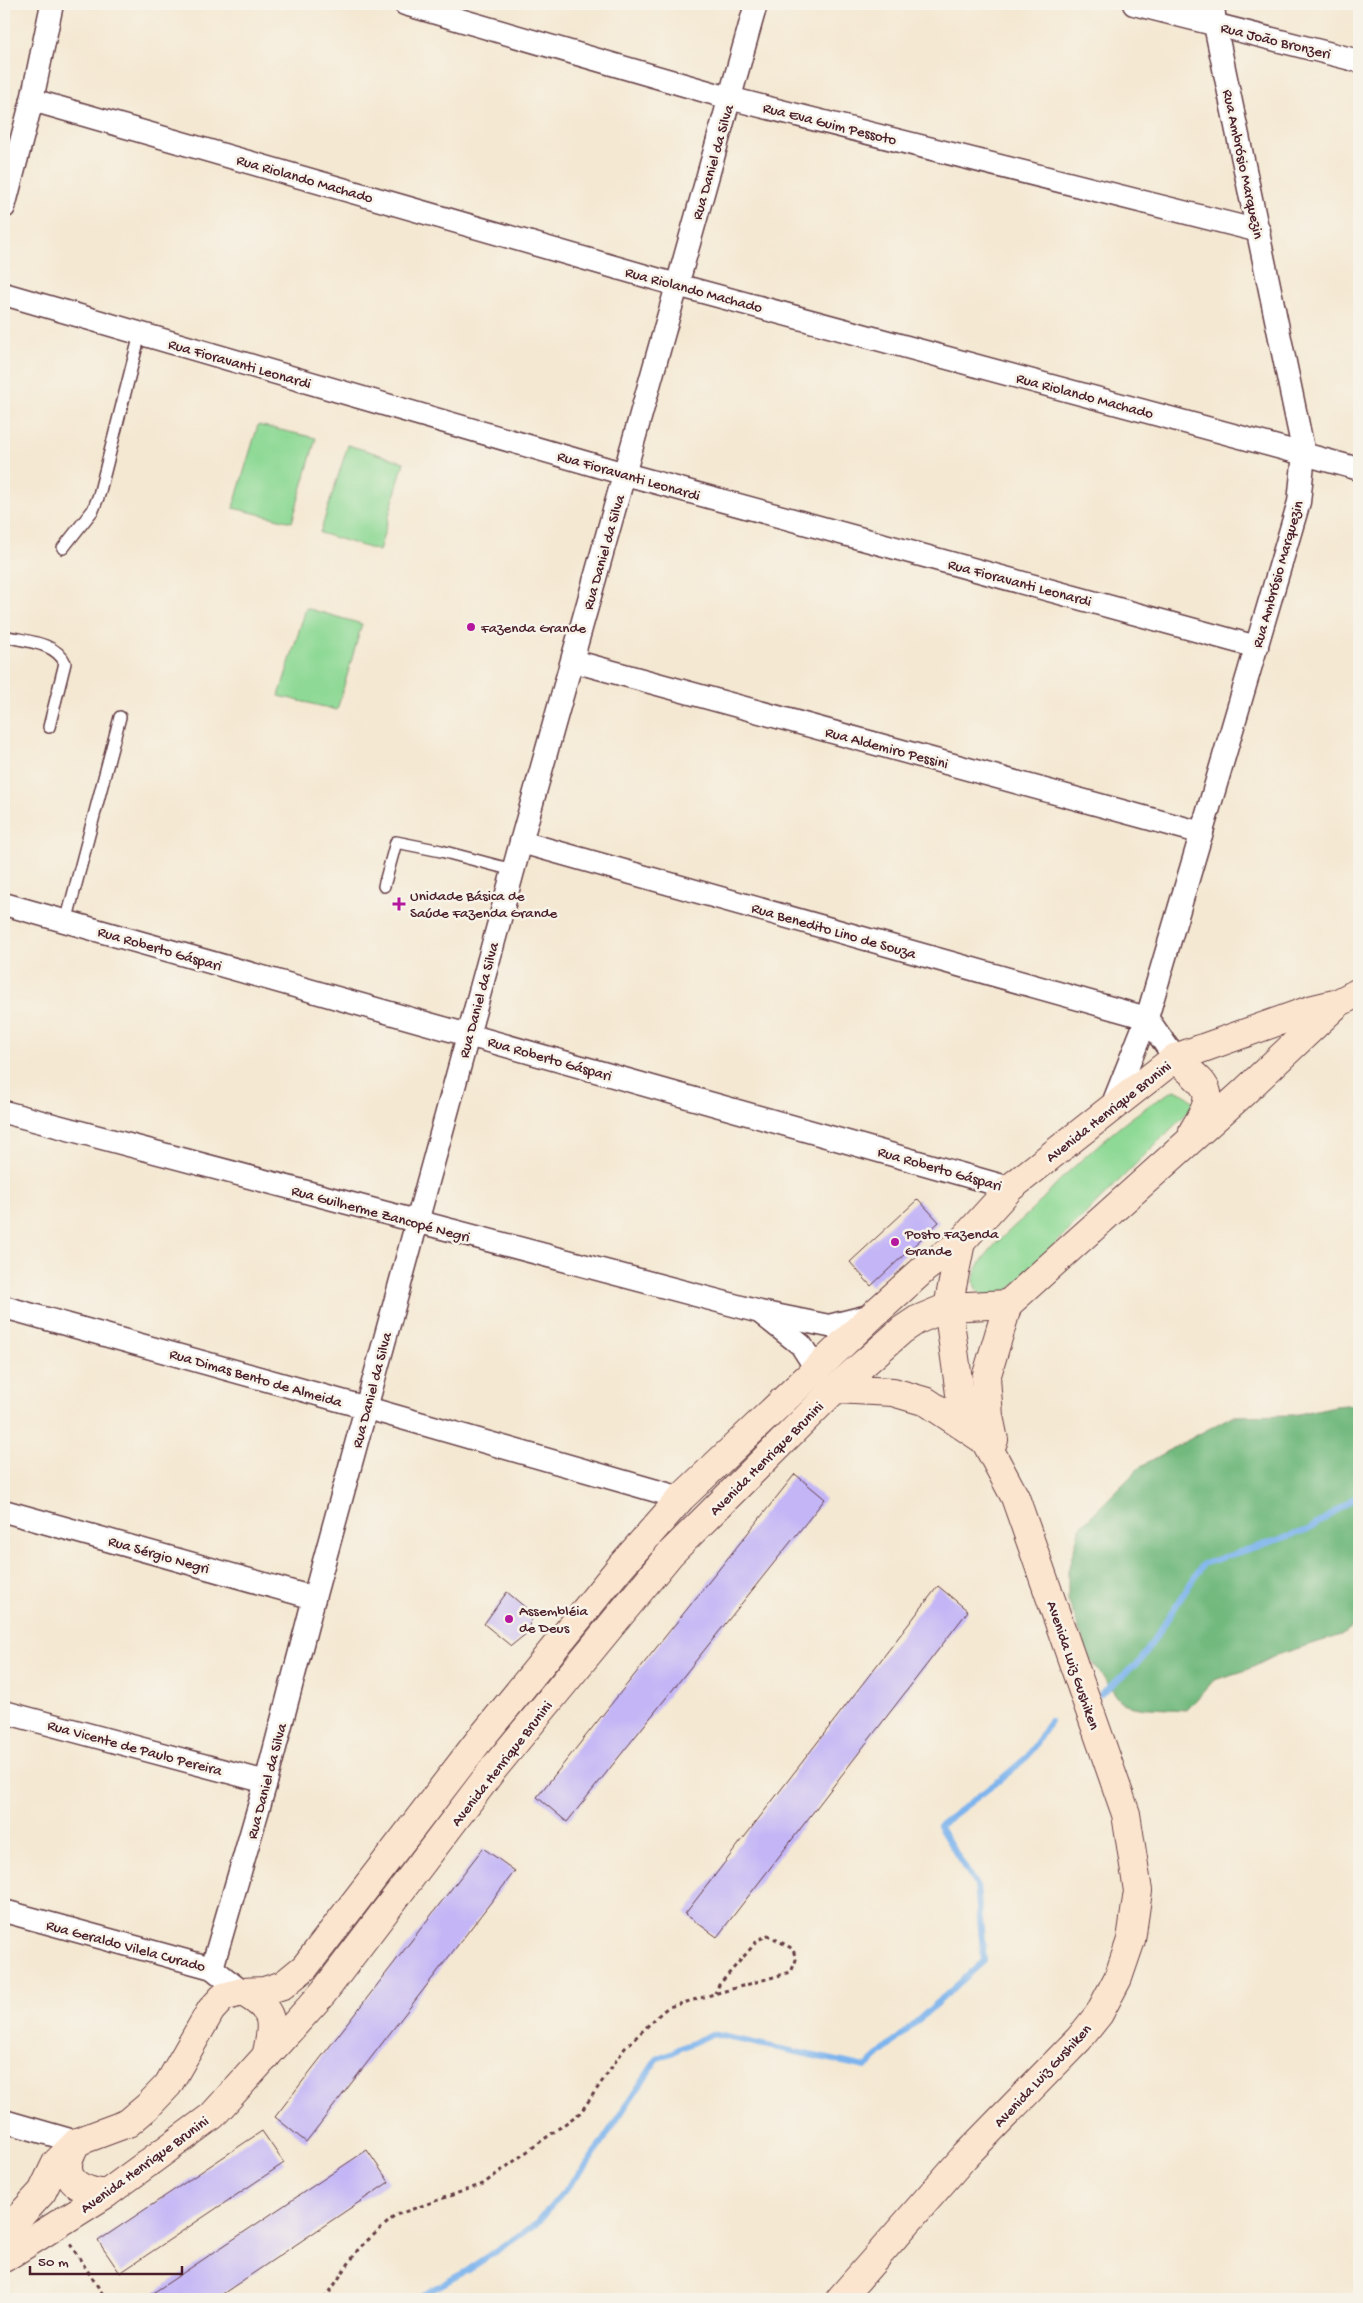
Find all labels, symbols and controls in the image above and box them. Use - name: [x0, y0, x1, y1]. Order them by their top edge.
- street label: Rua João Bronzeri: [1219, 20, 1333, 64]
- street label: Rua Ambrósio Marquezin: [1217, 88, 1267, 241]
- street label: Rua Eva Guim Pessoto: [761, 100, 899, 150]
- street label: Rua Daniel da Silva: [689, 102, 739, 222]
- street label: Rua Riolando Machado: [234, 152, 375, 208]
- street label: Rua Riolando Machado: [623, 264, 764, 318]
- street label: Rua Fioravanti Leonardi: [166, 336, 313, 394]
- street label: Rua Riolando Machado: [1014, 370, 1155, 424]
- street label: Rua Fioravanti Leonardi: [555, 448, 702, 506]
- street label: Rua Daniel da Silva: [580, 492, 630, 612]
- street label: Rua Ambrósio Marquezin: [1249, 499, 1309, 650]
- street label: Rua Fioravanti Leonardi: [946, 556, 1093, 612]
- place label: Fazenda Grande: [480, 620, 586, 638]
- marker: Fazenda Grande: [465, 621, 477, 633]
- street label: Rua Aldemiro Pessini: [823, 724, 950, 774]
- place label: Unidade Básica de Saúde Fazenda Grande: [410, 888, 558, 923]
- marker: Unidade Básica de Saúde Fazenda Grande: [392, 897, 406, 911]
- street label: Rua Benedito Lino de Souza: [749, 900, 919, 964]
- street label: Rua Roberto Gáspari: [95, 924, 224, 976]
- street label: Rua Daniel da Silva: [456, 940, 504, 1060]
- street label: Rua Roberto Gáspari: [485, 1034, 614, 1086]
- street label: Avenida Henrique Brunini: [1043, 1058, 1176, 1167]
- street label: Rua Roberto Gáspari: [875, 1144, 1004, 1196]
- street label: Rua Guilherme Zancopé Negri: [289, 1182, 472, 1247]
- place label: Posto Fazenda Grande: [904, 1226, 999, 1261]
- marker: Posto Fazenda Grande: [889, 1236, 901, 1248]
- street label: Rua Daniel da Silva: [349, 1330, 397, 1450]
- street label: Rua Dimas Bento de Almeida: [167, 1346, 345, 1412]
- street label: Avenida Henrique Brunini: [706, 1398, 828, 1520]
- street label: Rua Sérgio Negri: [106, 1533, 211, 1579]
- street label: Avenida Luiz Gushiken: [1042, 1599, 1103, 1732]
- place label: Assembléia de Deus: [519, 1603, 588, 1638]
- marker: Assembléia de Deus: [503, 1613, 515, 1625]
- street label: Avenida Henrique Brunini: [448, 1698, 557, 1831]
- street label: Rua Vicente de Paulo Pereira: [45, 1717, 224, 1781]
- street label: Rua Daniel da Silva: [244, 1721, 292, 1841]
- street label: Rua Geraldo Vilela Curado: [44, 1917, 207, 1977]
- street label: Avenida Luiz Gushiken: [991, 2021, 1096, 2132]
- street label: Avenida Henrique Brunini: [77, 2113, 213, 2218]
- scale bar: [30, 2243, 182, 2275]
- text: 50 m: [38, 2254, 69, 2272]

